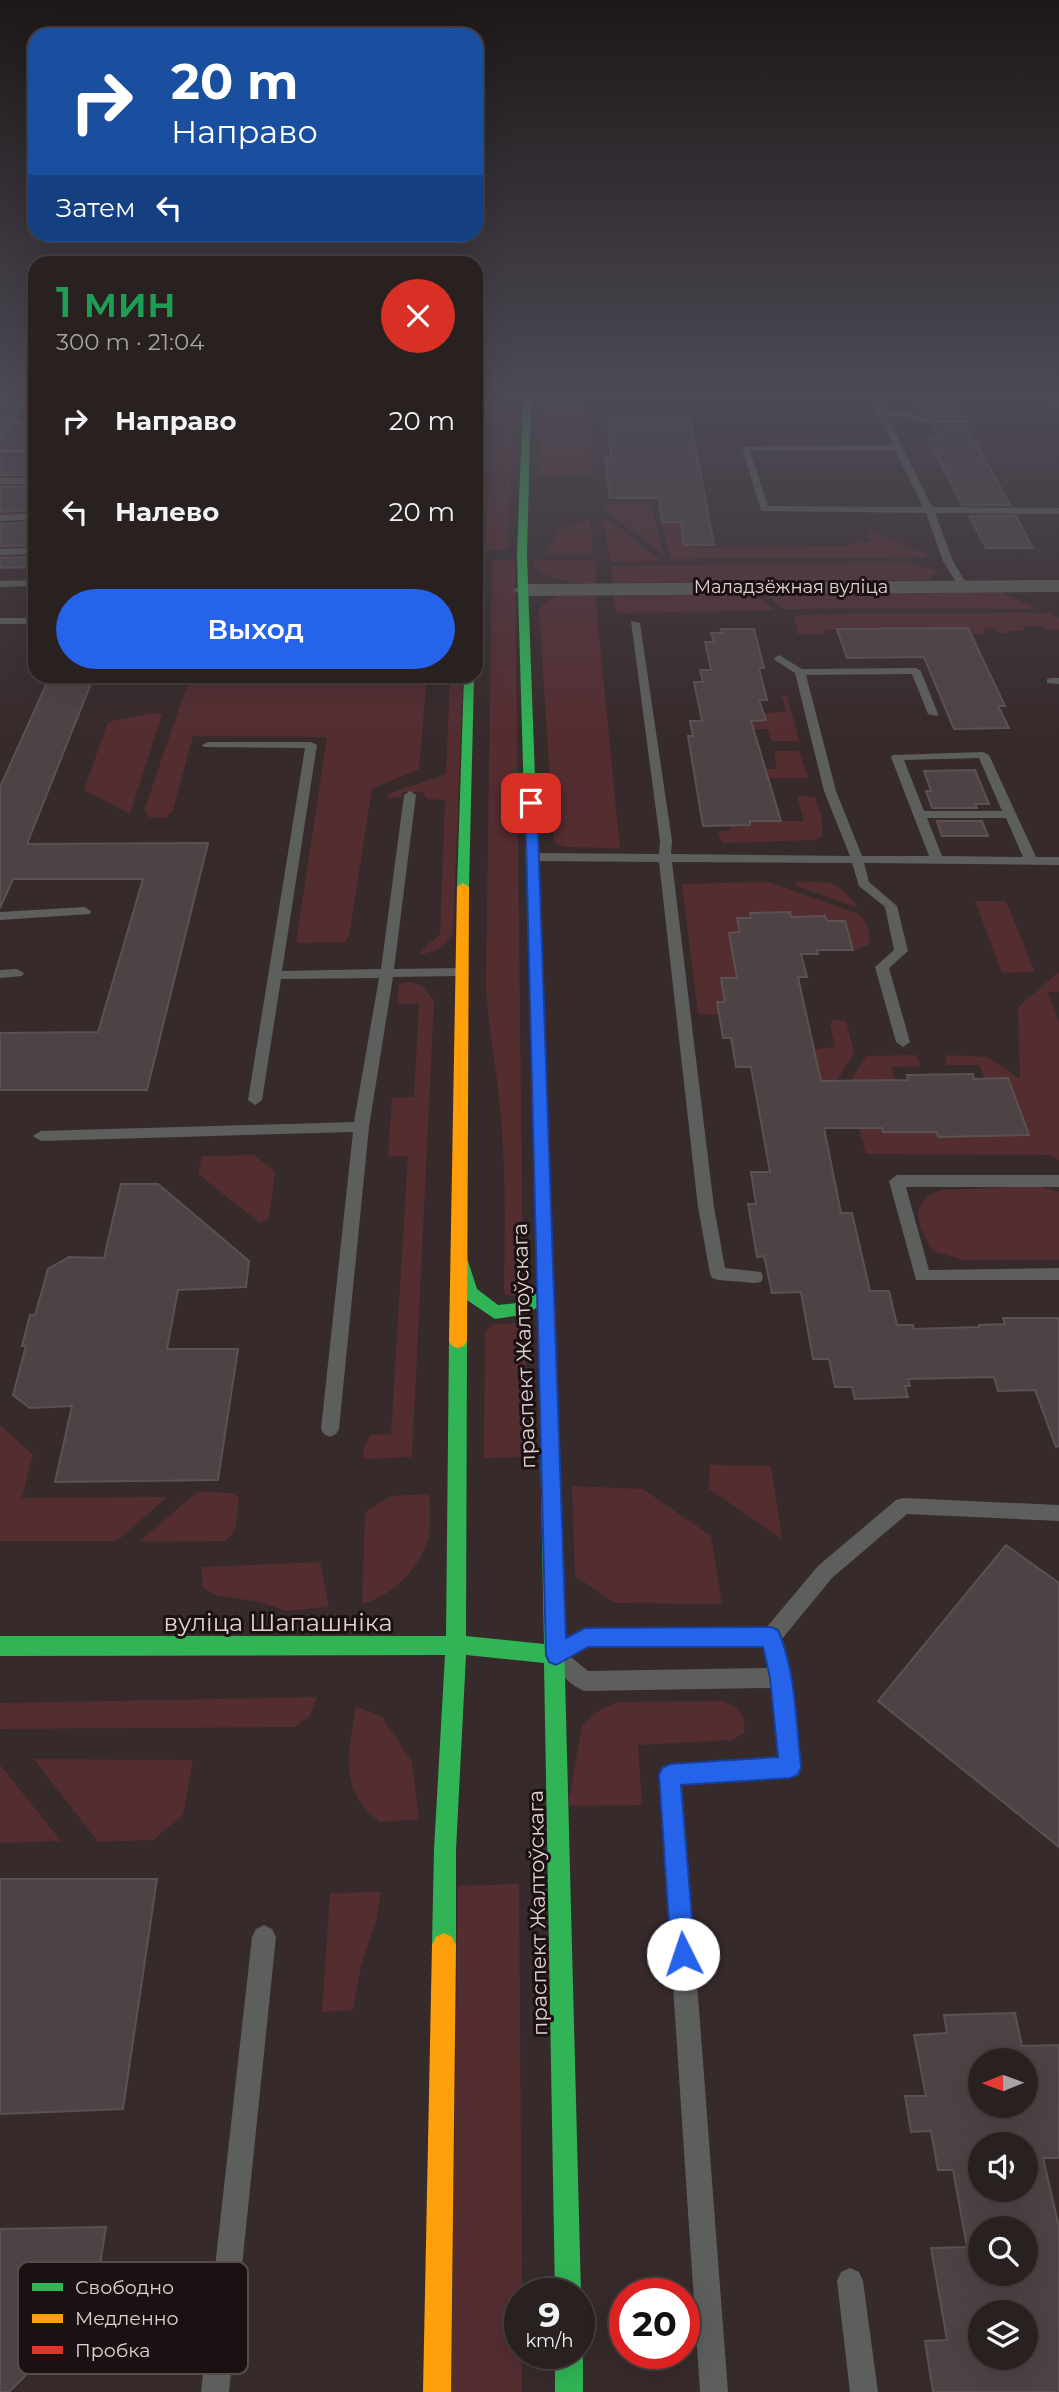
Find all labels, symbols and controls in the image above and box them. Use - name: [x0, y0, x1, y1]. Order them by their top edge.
- text: 20 m: [171, 52, 298, 111]
- icon: right: [56, 56, 147, 147]
- text: Направо: [171, 112, 318, 151]
- icon: left: [150, 189, 188, 227]
- text: Затем: [56, 192, 136, 224]
- text: 1 мин: [56, 276, 176, 328]
- button: close: [381, 279, 455, 353]
- text: 300 m · 21:04: [56, 328, 204, 356]
- icon: right: [56, 402, 94, 440]
- text: Направо: [115, 405, 236, 437]
- text: 20 m: [389, 405, 455, 437]
- icon: left: [56, 493, 94, 531]
- text: Налево: [115, 496, 219, 528]
- text: 20 m: [389, 496, 455, 528]
- street label: Маладзёжная вуліца: [694, 576, 888, 598]
- button: Выход: [56, 589, 455, 669]
- pin: [501, 773, 561, 833]
- icon: arrive: [512, 784, 550, 822]
- street label: праспект Жалтоўскага: [507, 1223, 540, 1469]
- street label: вуліца Шапашніка: [164, 1608, 392, 1637]
- street label: праспект Жалтоўскага: [523, 1790, 552, 2036]
- position arrow: [646, 1917, 720, 1991]
- north arrow: [968, 2048, 1038, 2118]
- map controls: [968, 2048, 1038, 2370]
- button: sound: [968, 2132, 1038, 2202]
- button: search: [968, 2216, 1038, 2286]
- legend: [18, 2262, 248, 2374]
- text: Свободно: [75, 2276, 174, 2299]
- speed limit sign: 20: [609, 2278, 700, 2369]
- text: 9: [538, 2293, 561, 2336]
- button: layers: [968, 2300, 1038, 2370]
- text: Медленно: [75, 2307, 179, 2330]
- text: km/h: [525, 2330, 574, 2352]
- text: Пробка: [75, 2339, 150, 2362]

